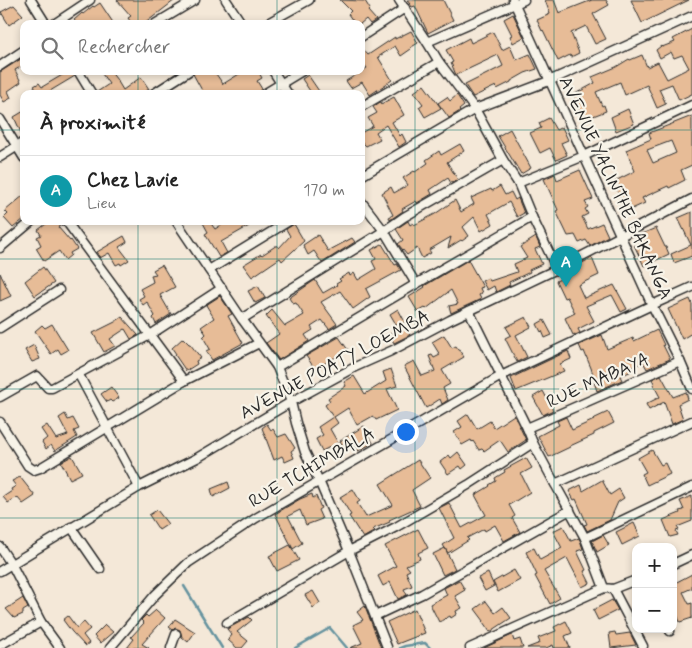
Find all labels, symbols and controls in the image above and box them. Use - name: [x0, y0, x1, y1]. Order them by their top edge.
- search box: [20, 20, 365, 75]
- icon: search: [38, 34, 66, 62]
- text: Rechercher: [78, 35, 170, 60]
- street label: AVENUE YACINTHE BAKANGA: [553, 72, 677, 304]
- text: À proximité: [40, 109, 146, 137]
- text: Chez Lavie: [87, 168, 179, 193]
- text: A: [51, 180, 61, 201]
- text: 170 m: [303, 180, 345, 201]
- text: Lieu: [87, 193, 117, 214]
- pin: A: [550, 246, 582, 287]
- street label: AVENUE POATY LOEMBA: [236, 305, 434, 425]
- street label: RUE MABAYA: [543, 348, 653, 414]
- your location: [393, 419, 419, 445]
- street label: RUE TCHIMBALA: [244, 422, 380, 514]
- map controls: [632, 543, 677, 633]
- button: +: [632, 543, 677, 588]
- button: −: [632, 588, 677, 633]

